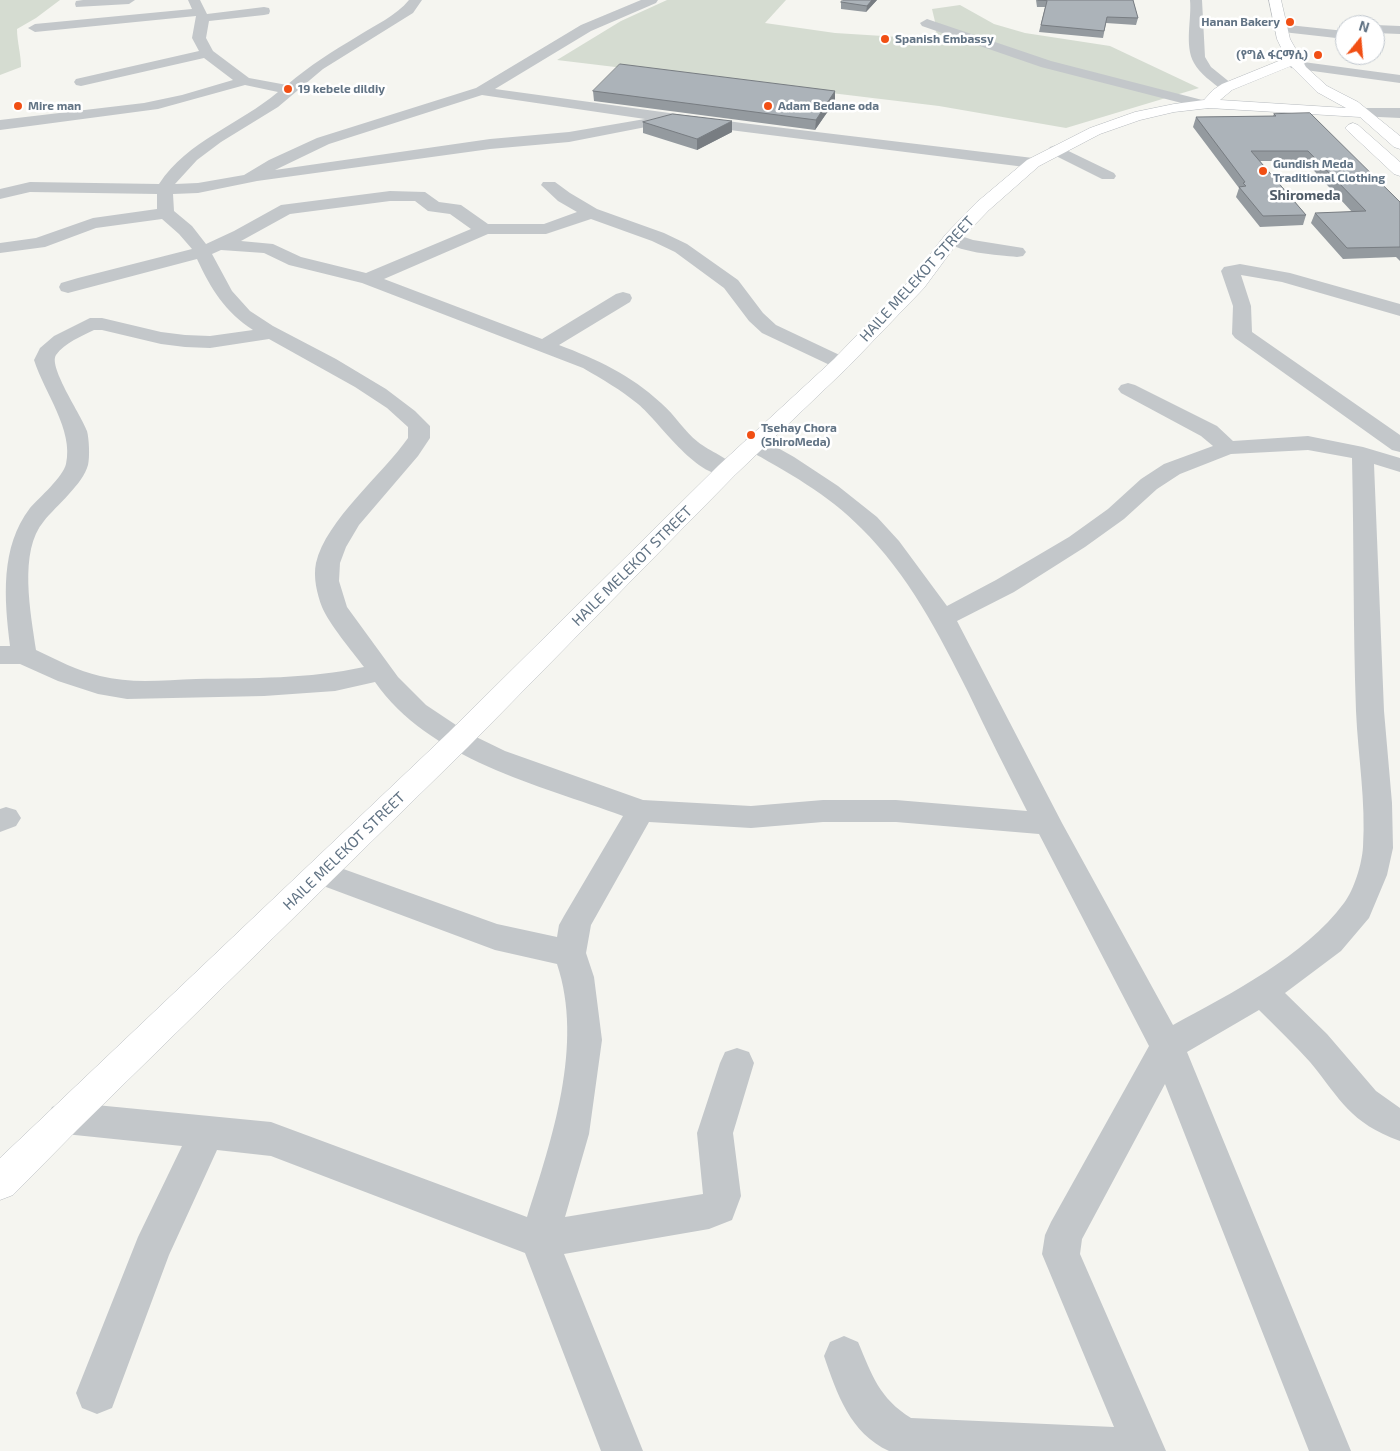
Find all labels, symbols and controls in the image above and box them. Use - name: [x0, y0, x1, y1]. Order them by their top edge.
- place label: Hanan Bakery: [1201, 15, 1280, 29]
- north arrow: [1335, 15, 1385, 65]
- marker: Hanan Bakery: [1284, 16, 1296, 28]
- text: N: [1357, 17, 1372, 36]
- place label: Spanish Embassy: [895, 32, 994, 46]
- marker: Spanish Embassy: [879, 33, 891, 45]
- place label: (የግል ፋርማሲ): [1236, 48, 1308, 62]
- marker: (የግል ፋርማሲ): [1312, 49, 1324, 61]
- place label: 19 kebele dildiy: [298, 82, 385, 96]
- marker: 19 kebele dildiy: [282, 83, 294, 95]
- place label: Mire man: [28, 99, 81, 113]
- place label: Adam Bedane oda: [778, 99, 879, 113]
- marker: Mire man: [12, 100, 24, 112]
- marker: Adam Bedane oda: [762, 100, 774, 112]
- place label: Gundish Meda Traditional Clothing: [1273, 157, 1385, 185]
- marker: Gundish Meda Traditional Clothing: [1257, 165, 1269, 177]
- district label: Shiromeda: [1269, 187, 1341, 203]
- street label: HAILE MELEKOT STREET: [856, 213, 978, 345]
- place label: Tsehay Chora (ShiroMeda): [761, 421, 837, 449]
- marker: Tsehay Chora (ShiroMeda): [745, 429, 757, 441]
- street label: HAILE MELEKOT STREET: [568, 502, 696, 630]
- street label: HAILE MELEKOT STREET: [279, 788, 409, 914]

